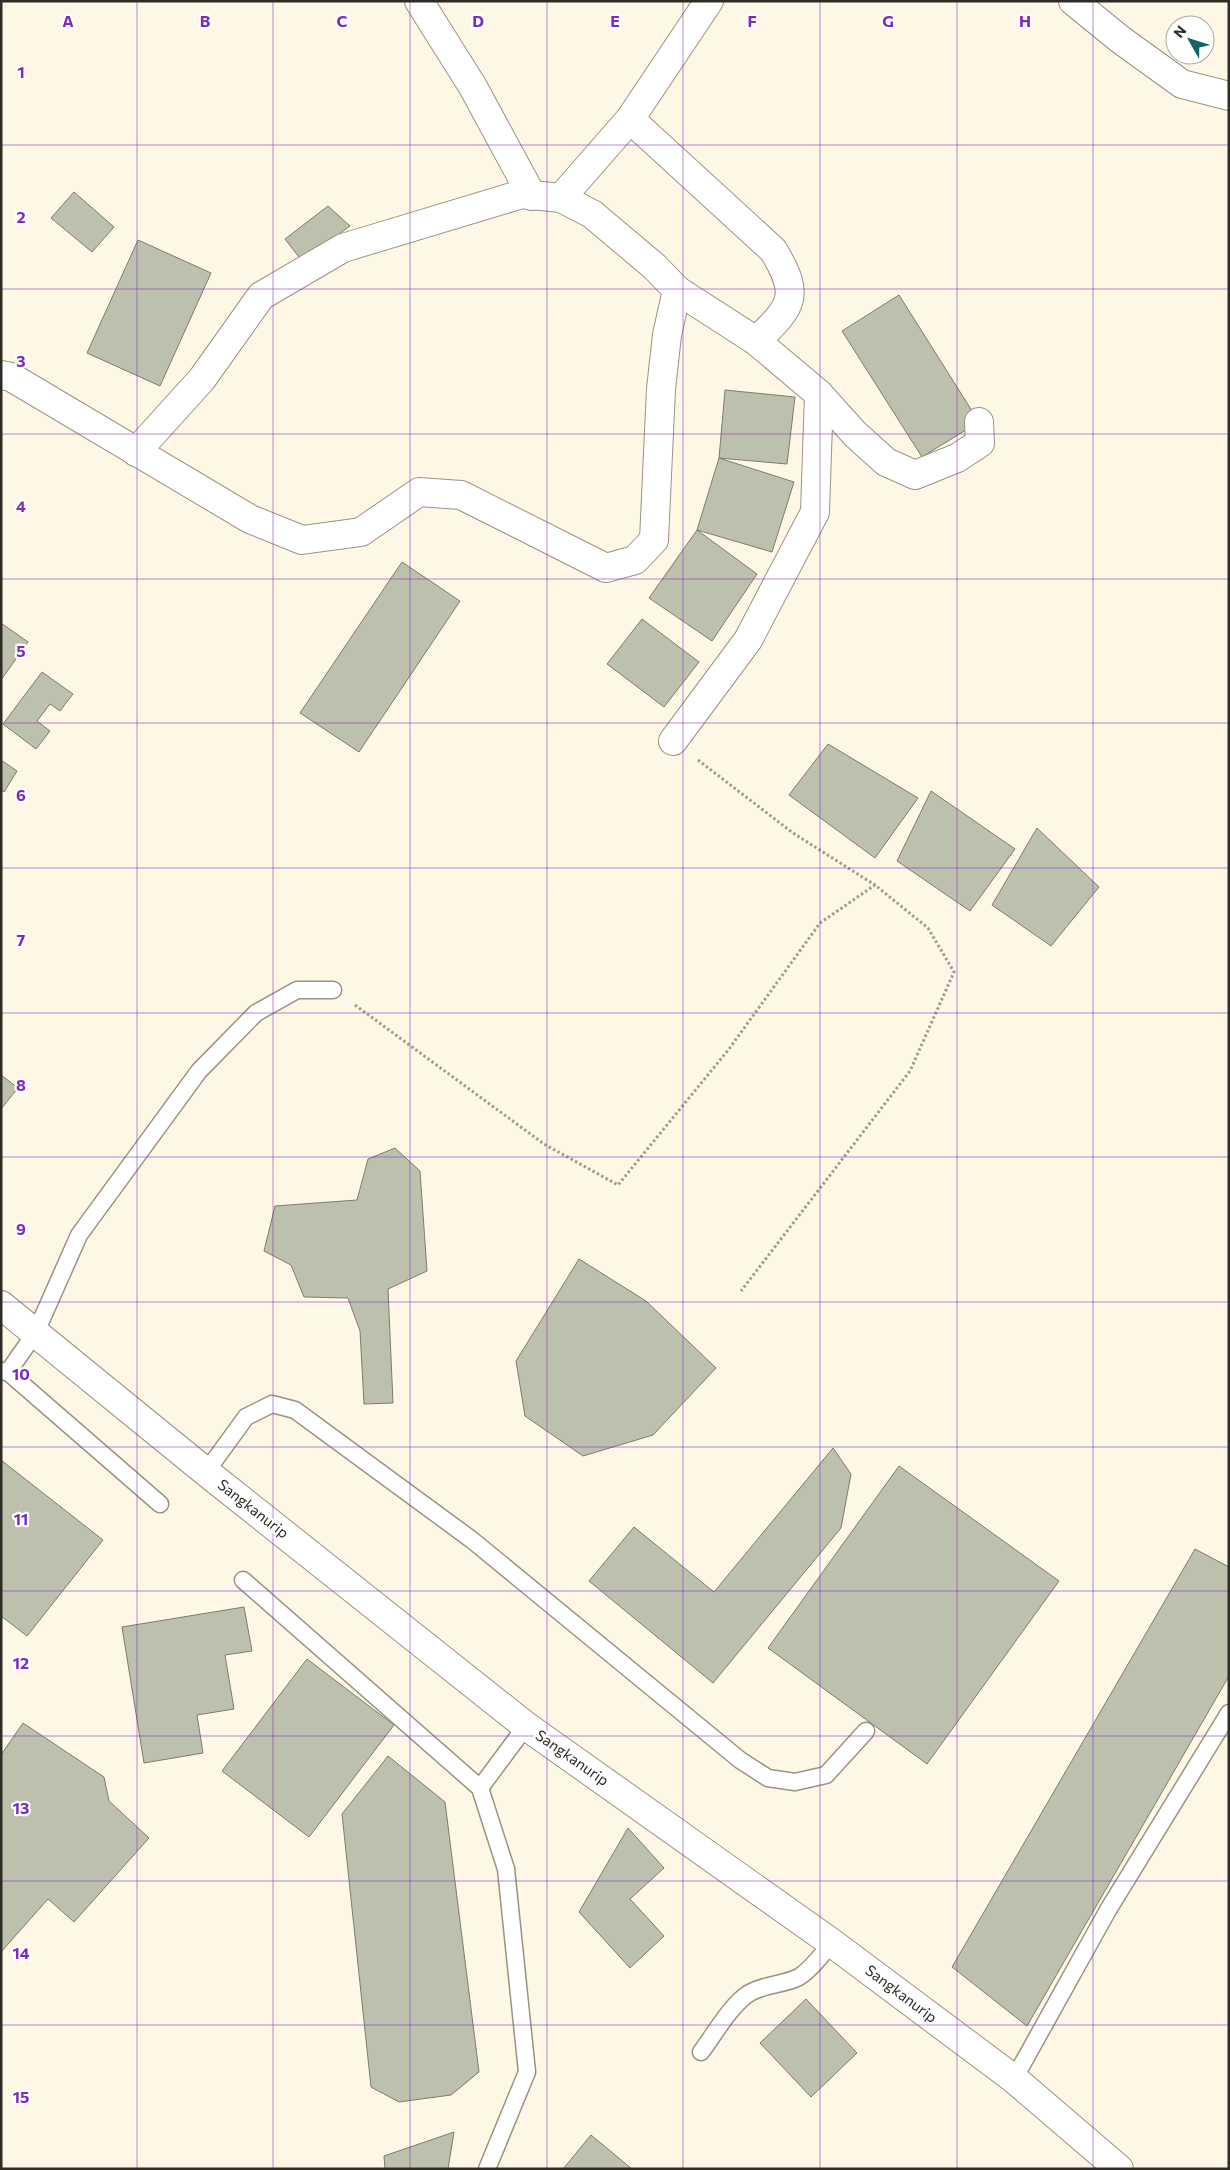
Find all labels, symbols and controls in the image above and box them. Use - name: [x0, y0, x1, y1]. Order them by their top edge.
- text: A: [62, 11, 74, 30]
- text: B: [200, 11, 211, 30]
- text: C: [337, 11, 348, 30]
- text: D: [472, 11, 484, 30]
- text: E: [610, 11, 620, 30]
- text: F: [747, 11, 757, 30]
- text: G: [882, 11, 894, 30]
- text: H: [1019, 11, 1031, 30]
- north arrow: [1165, 15, 1215, 65]
- text: N: [1170, 22, 1189, 41]
- text: 1: [17, 62, 25, 81]
- text: 2: [16, 207, 26, 226]
- text: 3: [16, 351, 26, 370]
- text: 4: [16, 496, 26, 515]
- text: 5: [16, 641, 26, 660]
- text: 6: [16, 785, 26, 804]
- text: 7: [17, 930, 26, 949]
- text: 8: [16, 1075, 26, 1094]
- text: 9: [16, 1219, 26, 1238]
- text: 10: [12, 1364, 30, 1383]
- street label: Sangkanurip: [215, 1475, 293, 1542]
- text: 11: [14, 1509, 28, 1528]
- text: 12: [13, 1653, 29, 1672]
- street label: Sangkanurip: [533, 1725, 613, 1789]
- text: 13: [13, 1798, 29, 1817]
- text: 14: [12, 1943, 30, 1962]
- street label: Sangkanurip: [862, 1960, 941, 2026]
- text: 15: [13, 2087, 29, 2106]

